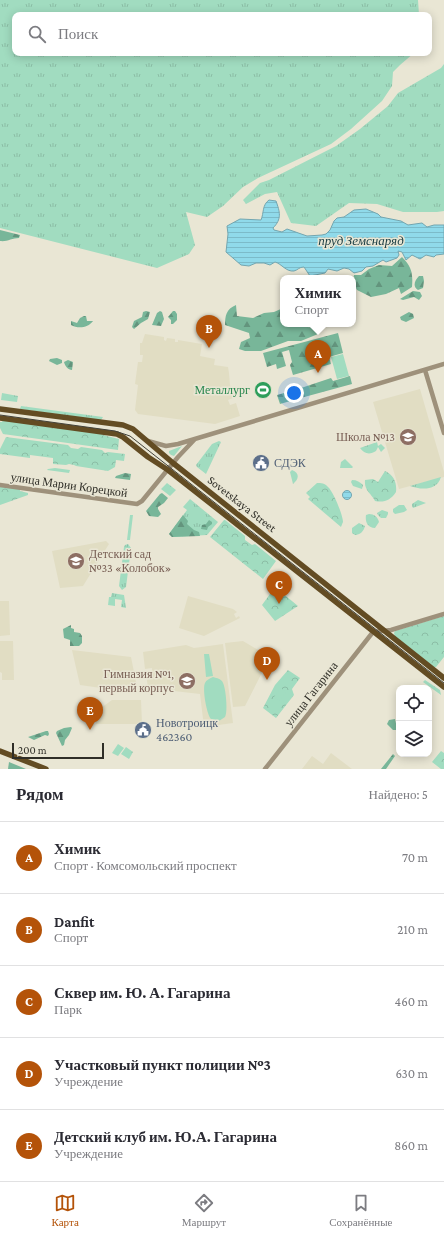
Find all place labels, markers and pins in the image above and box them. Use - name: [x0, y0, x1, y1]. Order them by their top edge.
- pin: B: [196, 315, 222, 348]
- pin: A: [305, 340, 331, 373]
- sports icon: Металлург: [253, 380, 273, 400]
- place label: Металлург: [194, 383, 250, 397]
- school or university icon: Школа №13: [398, 427, 418, 447]
- place label: Школа №13: [336, 430, 395, 444]
- public building icon: СДЭК: [251, 453, 271, 473]
- place label: СДЭК: [274, 456, 307, 470]
- place label: Детский сад №33 «Колобок»: [89, 547, 171, 575]
- school or university icon: Детский сад №33 «Колобок»: [66, 551, 86, 571]
- pin: C: [266, 571, 292, 604]
- pin: D: [254, 647, 280, 680]
- place label: Гимназия №1, первый корпус: [99, 667, 174, 695]
- school or university icon: Гимназия №1, первый корпус: [177, 671, 197, 691]
- pin: E: [77, 697, 103, 730]
- place label: Новотроицк 462360: [156, 716, 218, 744]
- public building icon: Новотроицк 462360: [133, 720, 153, 740]

